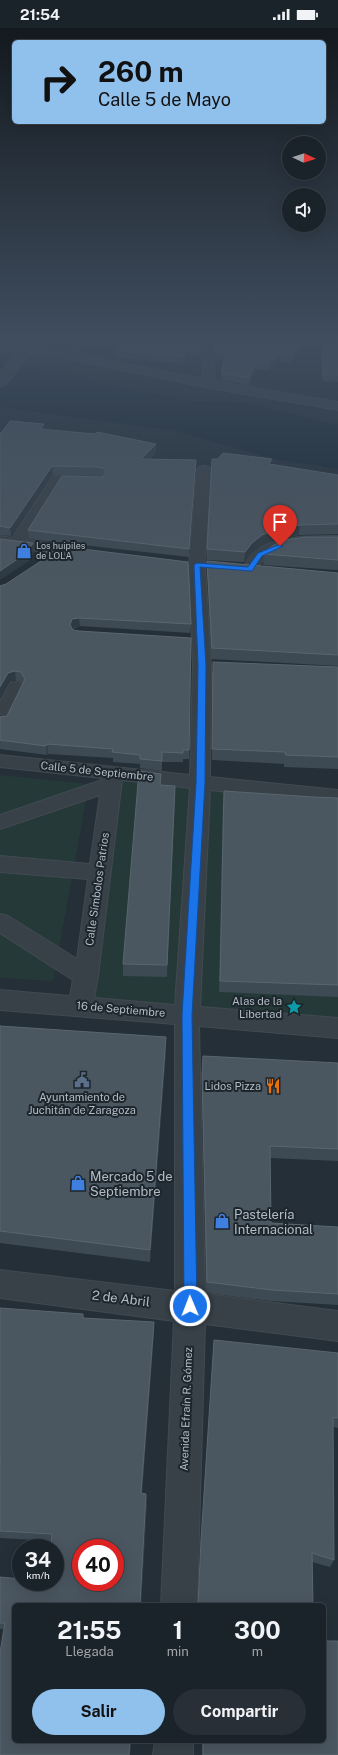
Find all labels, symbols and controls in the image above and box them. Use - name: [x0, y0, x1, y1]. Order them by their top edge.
- text: 21:54: [20, 6, 60, 23]
- text: 260 m: [98, 55, 184, 88]
- icon: right: [32, 56, 84, 108]
- text: Calle 5 de Mayo: [98, 89, 231, 110]
- north arrow: [282, 136, 326, 180]
- map controls: [282, 136, 326, 232]
- button: sound: [282, 188, 326, 232]
- pin: [263, 505, 297, 546]
- icon: arrive: [269, 511, 291, 533]
- place label: Los huipiles de LOLA: [36, 540, 86, 561]
- shop icon: Los huipiles de LOLA: [15, 542, 33, 560]
- street label: Calle 5 de Septiembre: [40, 759, 154, 783]
- street label: Calle Símbolos Patrios: [83, 831, 111, 946]
- place label: Alas de la Libertad: [232, 995, 282, 1020]
- place icon: Alas de la Libertad: [285, 998, 303, 1016]
- street label: 16 de Septiembre: [76, 999, 166, 1019]
- public building icon: Ayuntamiento de Juchitán de Zaragoza: [73, 1071, 91, 1089]
- restaurant icon: Lidos Pizza: [264, 1077, 282, 1095]
- place label: Lidos Pizza: [204, 1080, 261, 1092]
- place label: Ayuntamiento de Juchitán de Zaragoza: [28, 1091, 136, 1116]
- place label: Mercado 5 de Septiembre: [90, 1169, 173, 1199]
- shop icon: Mercado 5 de Septiembre: [69, 1174, 87, 1192]
- place label: Pastelería Internacional: [234, 1207, 313, 1237]
- shop icon: Pastelería Internacional: [213, 1212, 231, 1230]
- position arrow: [169, 1285, 211, 1327]
- street label: 2 de Abril: [91, 1288, 151, 1309]
- street label: Avenida Efraín R. Gómez: [178, 1347, 194, 1471]
- speed limit sign: 40: [72, 1539, 124, 1591]
- text: 34: [25, 1548, 51, 1572]
- text: km/h: [26, 1569, 50, 1581]
- text: 21:55: [57, 1616, 122, 1644]
- text: 1: [173, 1616, 183, 1644]
- text: 300: [234, 1616, 281, 1644]
- text: Llegada: [65, 1644, 114, 1659]
- text: min: [167, 1644, 189, 1659]
- text: m: [252, 1644, 263, 1659]
- button: Salir: [32, 1689, 165, 1735]
- button: Compartir: [173, 1689, 306, 1735]

